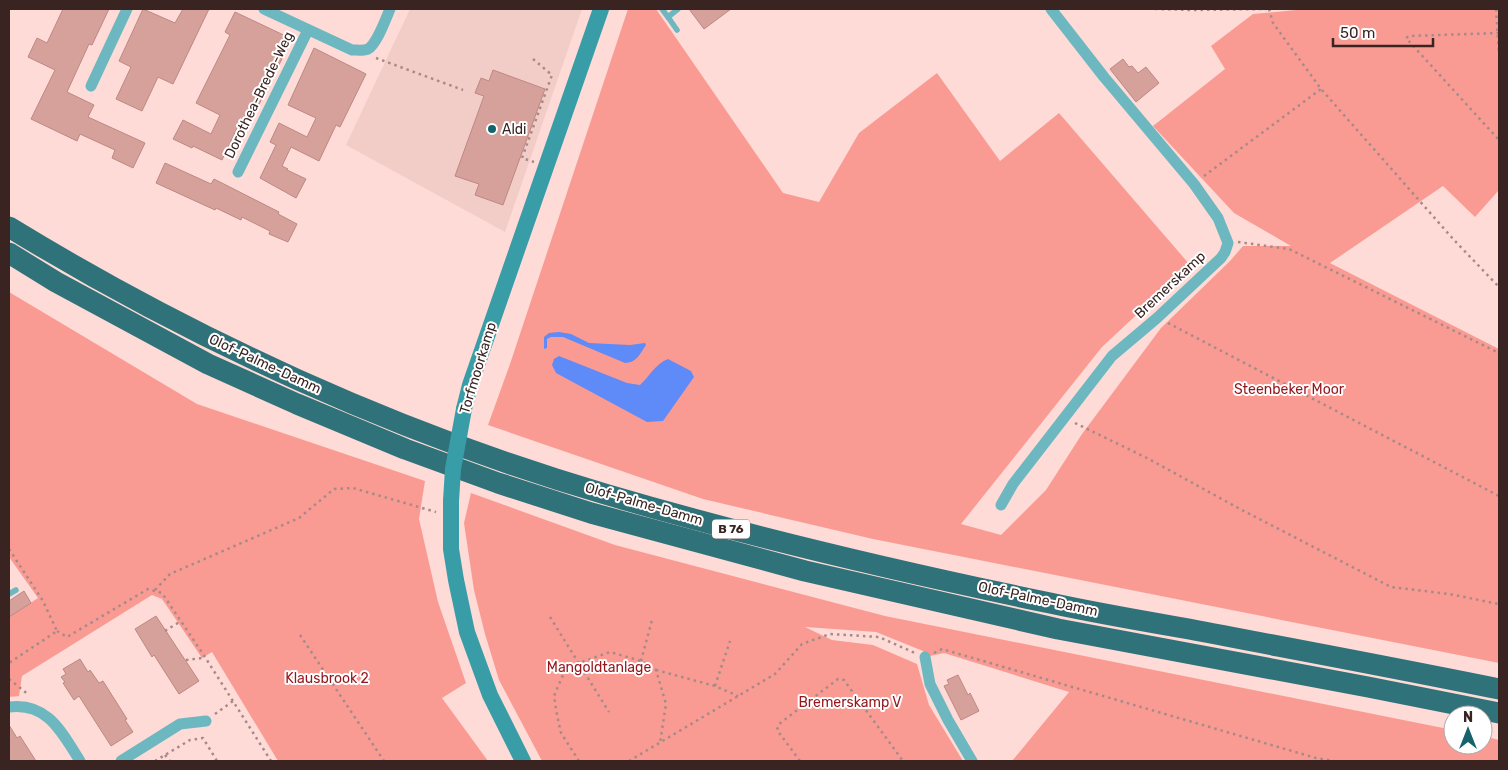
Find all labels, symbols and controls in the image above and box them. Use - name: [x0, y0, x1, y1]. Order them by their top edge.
- scale bar: [1333, 15, 1433, 47]
- text: 50 m: [1340, 24, 1375, 42]
- street label: Dorothea-Brede-Weg: [221, 29, 297, 161]
- place label: Aldi: [502, 121, 527, 138]
- marker: Aldi: [486, 123, 498, 135]
- street label: Bremerskamp: [1131, 248, 1209, 322]
- street label: Torfmoorkamp: [456, 320, 500, 416]
- street label: Olof-Palme-Damm: [206, 331, 324, 397]
- park label: Steenbeker Moor: [1234, 381, 1345, 398]
- street label: Olof-Palme-Damm: [583, 479, 705, 529]
- road number: B 76: [712, 520, 750, 538]
- street label: Olof-Palme-Damm: [977, 578, 1099, 620]
- park label: Mangoldtanlage: [547, 659, 651, 676]
- park label: Klausbrook 2: [285, 670, 369, 687]
- park label: Bremerskamp V: [799, 694, 901, 711]
- north arrow: [1443, 705, 1493, 755]
- text: N: [1463, 709, 1473, 726]

